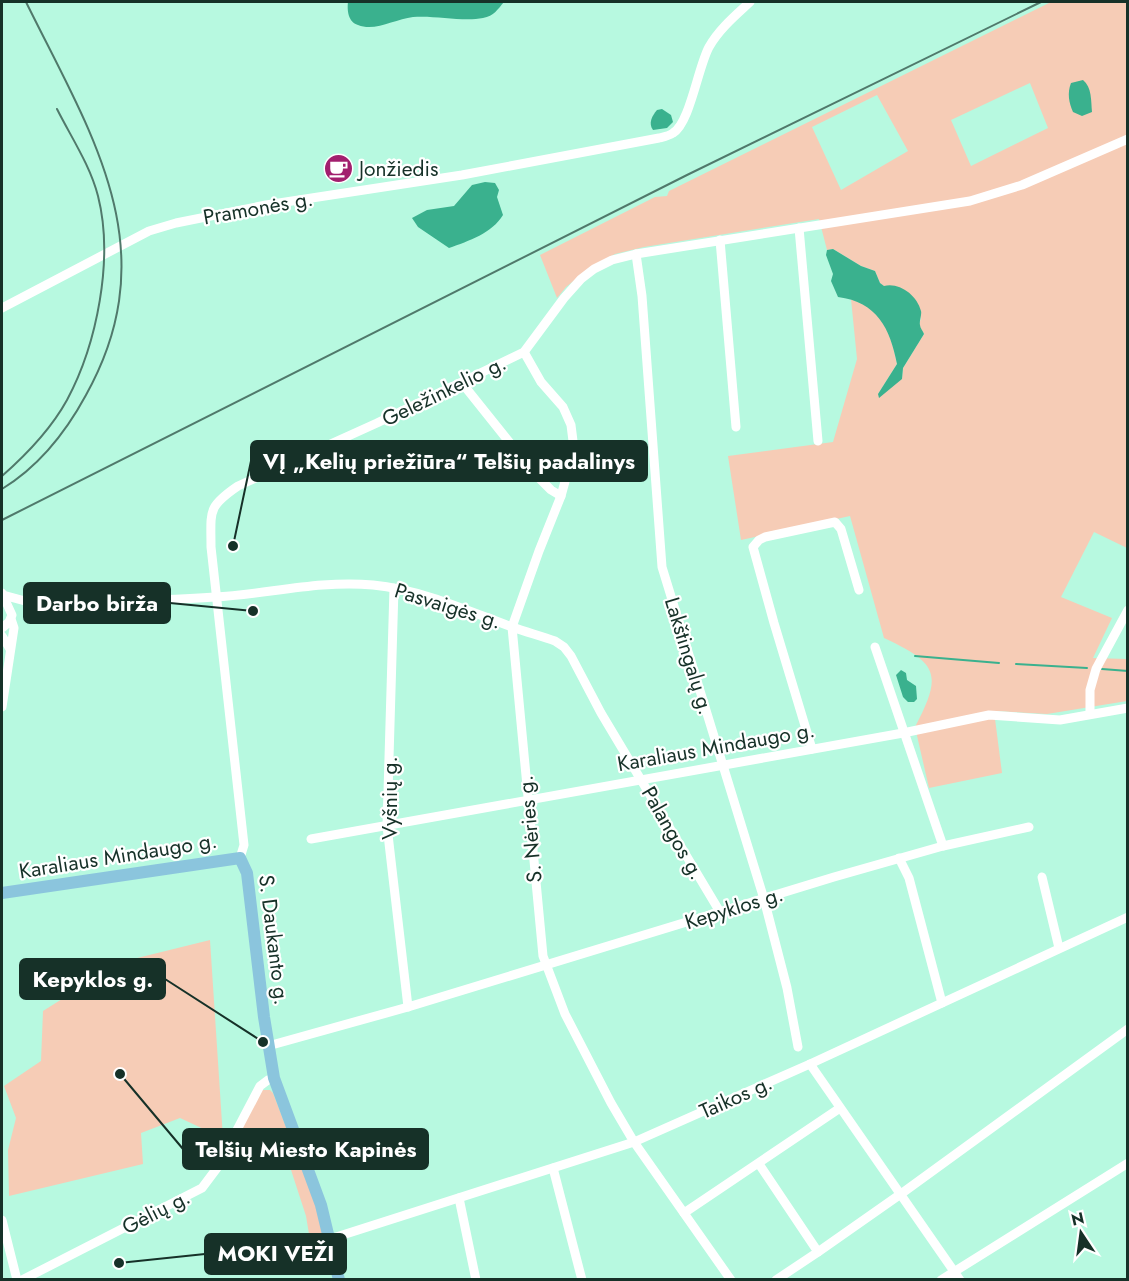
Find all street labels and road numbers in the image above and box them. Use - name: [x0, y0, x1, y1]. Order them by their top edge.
- street label: Pramonės g.: [201, 184, 315, 232]
- street label: Geležinkelio g.: [377, 348, 511, 434]
- street label: Pasvaigės g.: [391, 576, 505, 636]
- street label: Lakštingalų g.: [657, 594, 721, 718]
- street label: Karaliaus Mindaugo g.: [615, 715, 817, 779]
- street label: Vyšnių g.: [375, 756, 405, 840]
- street label: S. Nėries g.: [510, 774, 550, 884]
- street label: Palangos g.: [634, 781, 712, 885]
- street label: Karaliaus Mindaugo g.: [17, 826, 219, 886]
- street label: S. Daukanto g.: [251, 873, 297, 1007]
- street label: Kepyklos g.: [681, 879, 787, 937]
- street label: Taikos g.: [695, 1068, 777, 1126]
- street label: Gėlių g.: [117, 1182, 195, 1242]

